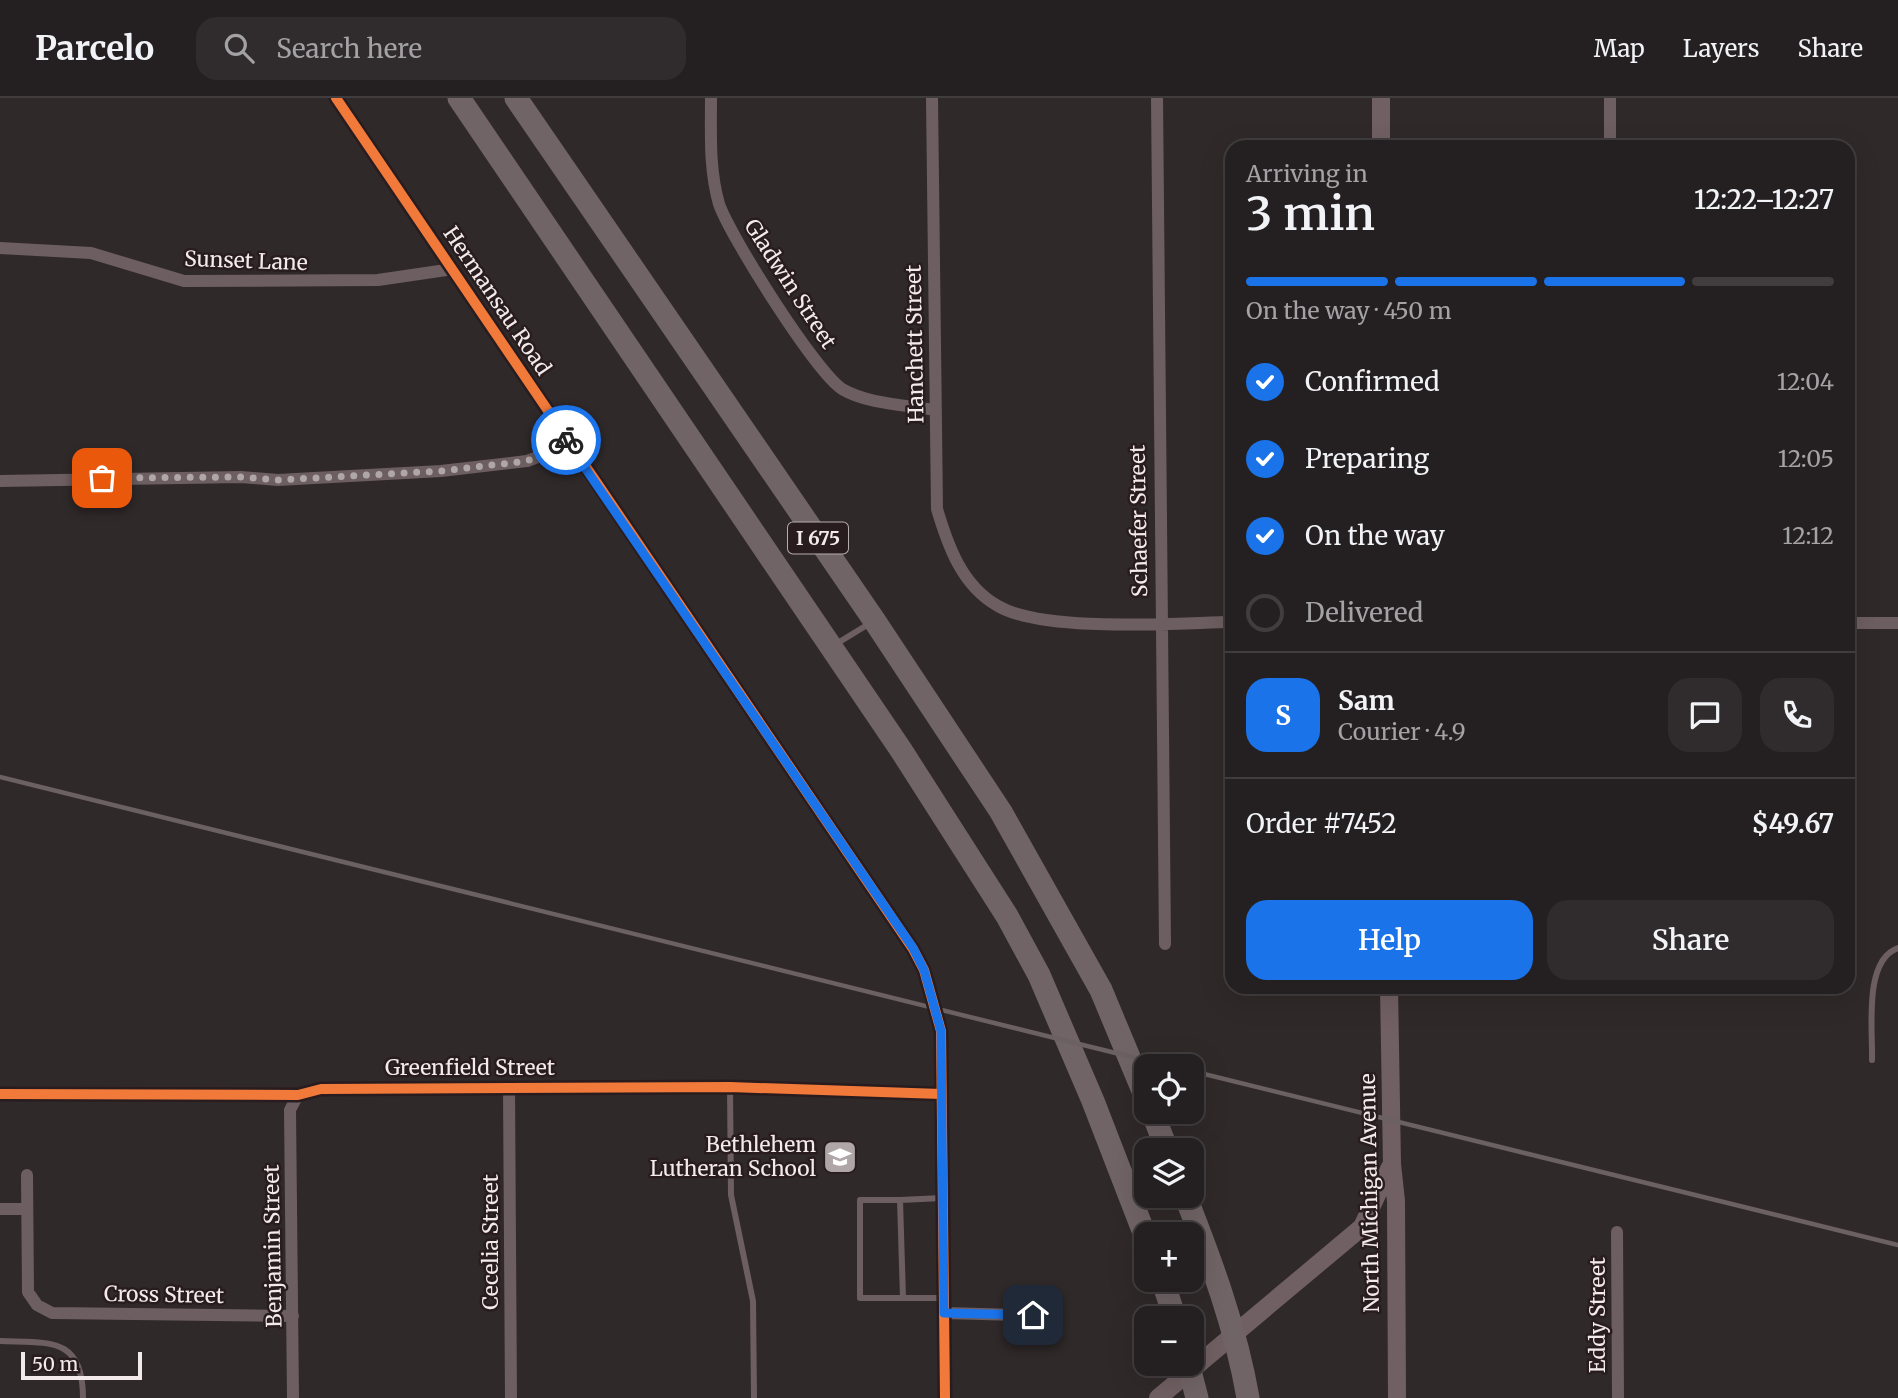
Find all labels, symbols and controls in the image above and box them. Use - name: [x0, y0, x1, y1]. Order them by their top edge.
- search box: [196, 17, 686, 80]
- text: Parcelo: [35, 28, 154, 69]
- icon: search: [220, 29, 258, 67]
- text: Search here: [276, 32, 422, 65]
- text: Map: [1594, 33, 1645, 64]
- text: Layers: [1683, 33, 1759, 64]
- text: Share: [1797, 33, 1863, 64]
- text: Arriving in: [1246, 159, 1368, 188]
- text: 12:22–12:27: [1694, 183, 1834, 216]
- text: 3 min: [1246, 185, 1375, 243]
- street label: Gladwin Street: [738, 214, 842, 354]
- street label: Hermansau Road: [438, 221, 557, 381]
- street label: Sunset Lane: [184, 245, 308, 276]
- street label: Hanchett Street: [900, 265, 929, 423]
- text: On the way · 450 m: [1246, 296, 1452, 325]
- icon: check: [1246, 363, 1284, 401]
- text: Confirmed: [1305, 365, 1440, 398]
- text: 12:04: [1777, 367, 1834, 396]
- courier: [531, 405, 601, 475]
- icon: bike: [547, 421, 585, 459]
- icon: check: [1246, 440, 1284, 478]
- text: Preparing: [1305, 442, 1429, 475]
- text: 12:05: [1778, 444, 1834, 473]
- street label: Schaefer Street: [1124, 445, 1153, 597]
- pin: [72, 448, 132, 508]
- icon: bag: [83, 459, 121, 497]
- icon: check: [1246, 517, 1284, 555]
- text: On the way: [1305, 519, 1445, 552]
- text: 12:12: [1782, 521, 1834, 550]
- road number: I 675: [788, 522, 848, 554]
- text: Delivered: [1305, 596, 1424, 629]
- button: chat: [1668, 678, 1742, 752]
- button: phone: [1760, 678, 1834, 752]
- text: Sam: [1338, 684, 1395, 717]
- text: S: [1275, 699, 1291, 732]
- text: Courier · 4.9: [1338, 717, 1466, 746]
- text: Order #7452: [1246, 807, 1397, 840]
- text: $49.67: [1751, 807, 1834, 840]
- button: Help: [1246, 900, 1533, 980]
- button: Share: [1547, 900, 1834, 980]
- street label: Greenfield Street: [385, 1054, 555, 1081]
- map controls: [1134, 1054, 1204, 1376]
- button: locate: [1134, 1054, 1204, 1124]
- street label: North Michigan Avenue: [1354, 1073, 1385, 1313]
- place label: Bethlehem Lutheran School: [650, 1131, 817, 1182]
- school or university icon: Bethlehem Lutheran School: [821, 1138, 859, 1176]
- button: layers: [1134, 1138, 1204, 1208]
- street label: Benjamin Street: [258, 1164, 287, 1328]
- street label: Cecelia Street: [477, 1174, 504, 1310]
- button: +: [1134, 1222, 1204, 1292]
- street label: Eddy Street: [1584, 1257, 1611, 1373]
- street label: Cross Street: [104, 1280, 224, 1309]
- pin: [1003, 1285, 1063, 1345]
- icon: home: [1014, 1296, 1052, 1334]
- button: −: [1134, 1306, 1204, 1376]
- scale bar: [21, 1349, 142, 1381]
- text: 50 m: [32, 1352, 78, 1376]

